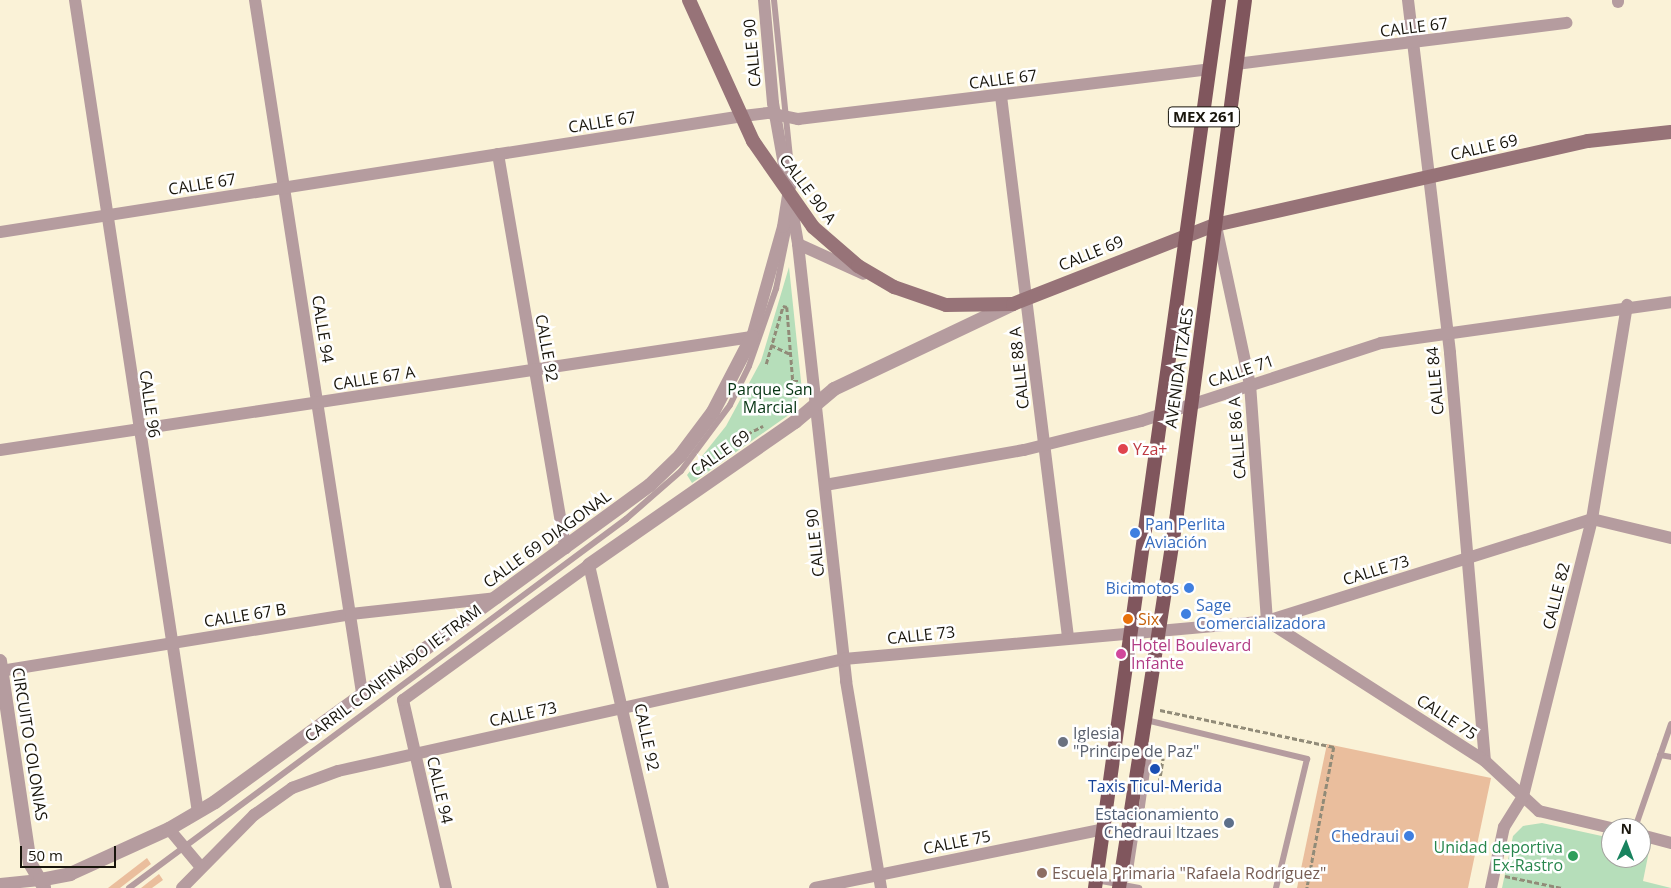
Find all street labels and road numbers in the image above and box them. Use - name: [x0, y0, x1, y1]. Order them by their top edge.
- street label: CALLE 67: [1379, 13, 1449, 41]
- street label: CALLE 90: [739, 18, 765, 88]
- street label: CALLE 67: [968, 65, 1038, 93]
- road number: MEX 261: [1168, 104, 1240, 130]
- street label: CALLE 67: [567, 107, 637, 137]
- street label: CALLE 69: [1449, 130, 1519, 164]
- street label: CALLE 90 A: [776, 150, 840, 228]
- street label: CALLE 67: [167, 169, 237, 199]
- street label: CALLE 69: [1056, 231, 1126, 275]
- street label: CALLE 94: [308, 294, 338, 364]
- street label: AVENIDA ITZAES: [1161, 307, 1197, 429]
- street label: CALLE 92: [532, 313, 562, 383]
- street label: CALLE 88 A: [1005, 326, 1033, 410]
- street label: CALLE 84: [1422, 346, 1448, 416]
- street label: CALLE 71: [1206, 351, 1276, 391]
- street label: CALLE 67 A: [332, 362, 416, 394]
- street label: CALLE 96: [136, 369, 164, 439]
- street label: CALLE 86 A: [1225, 396, 1249, 480]
- street label: CALLE 69: [687, 426, 753, 480]
- street label: CALLE 69 DIAGONAL: [479, 486, 615, 592]
- street label: CALLE 90: [802, 508, 828, 578]
- street label: CALLE 73: [1341, 551, 1411, 589]
- street label: CALLE 82: [1538, 561, 1574, 631]
- street label: CALLE 67 B: [203, 599, 287, 631]
- street label: CARRIL CONFINADO IE-TRAM: [301, 600, 485, 746]
- street label: CALLE 73: [886, 622, 956, 648]
- street label: CIRCUITO COLONIAS: [8, 666, 52, 822]
- street label: CALLE 75: [1413, 690, 1481, 744]
- street label: CALLE 73: [488, 698, 558, 730]
- street label: CALLE 92: [631, 702, 663, 772]
- street label: CALLE 94: [423, 755, 457, 825]
- street label: CALLE 75: [922, 826, 992, 858]

